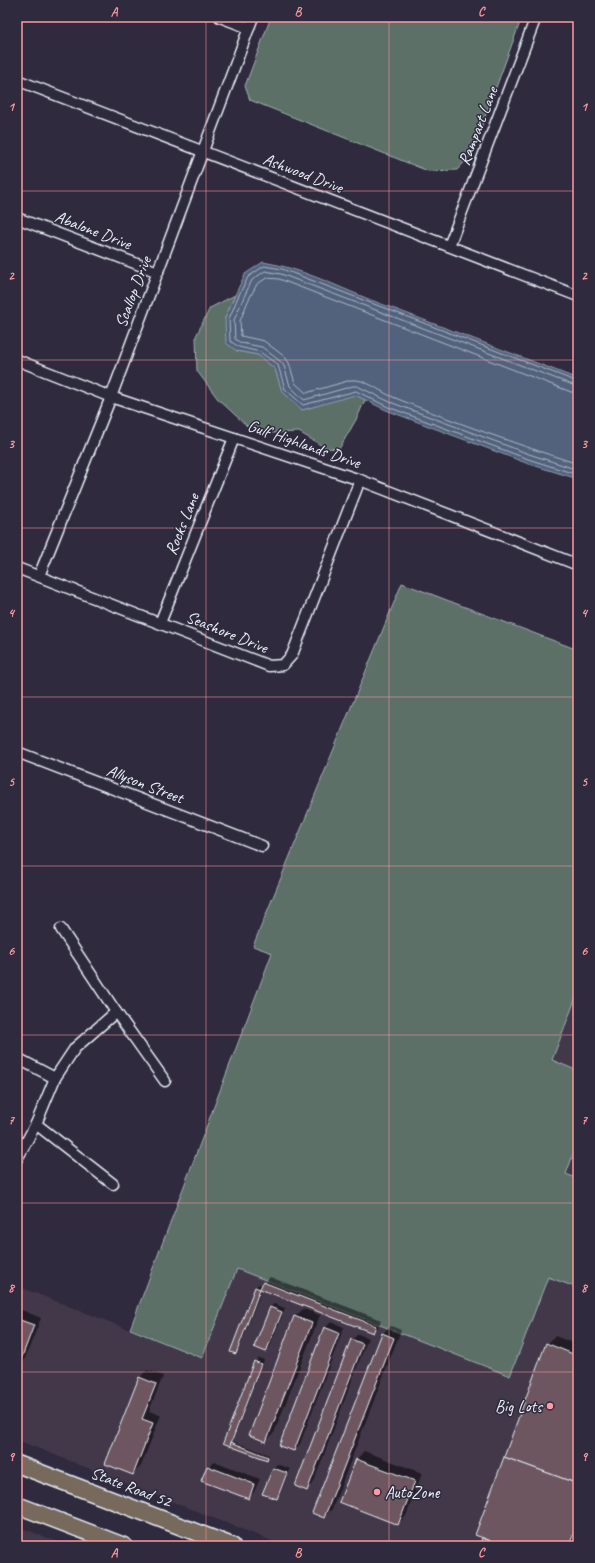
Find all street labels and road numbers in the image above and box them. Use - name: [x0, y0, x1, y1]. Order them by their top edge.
- street label: Rampart Lane: [453, 82, 503, 168]
- street label: Ashwood Drive: [260, 148, 347, 198]
- street label: Abalone Drive: [52, 206, 135, 255]
- street label: Scallop Drive: [110, 252, 157, 330]
- street label: Gulf Highlands Drive: [245, 415, 365, 474]
- street label: Rocks Lane: [160, 489, 204, 558]
- street label: Seashore Drive: [183, 606, 272, 658]
- street label: Allyson Street: [104, 760, 188, 809]
- street label: State Road 52: [88, 1462, 176, 1513]

